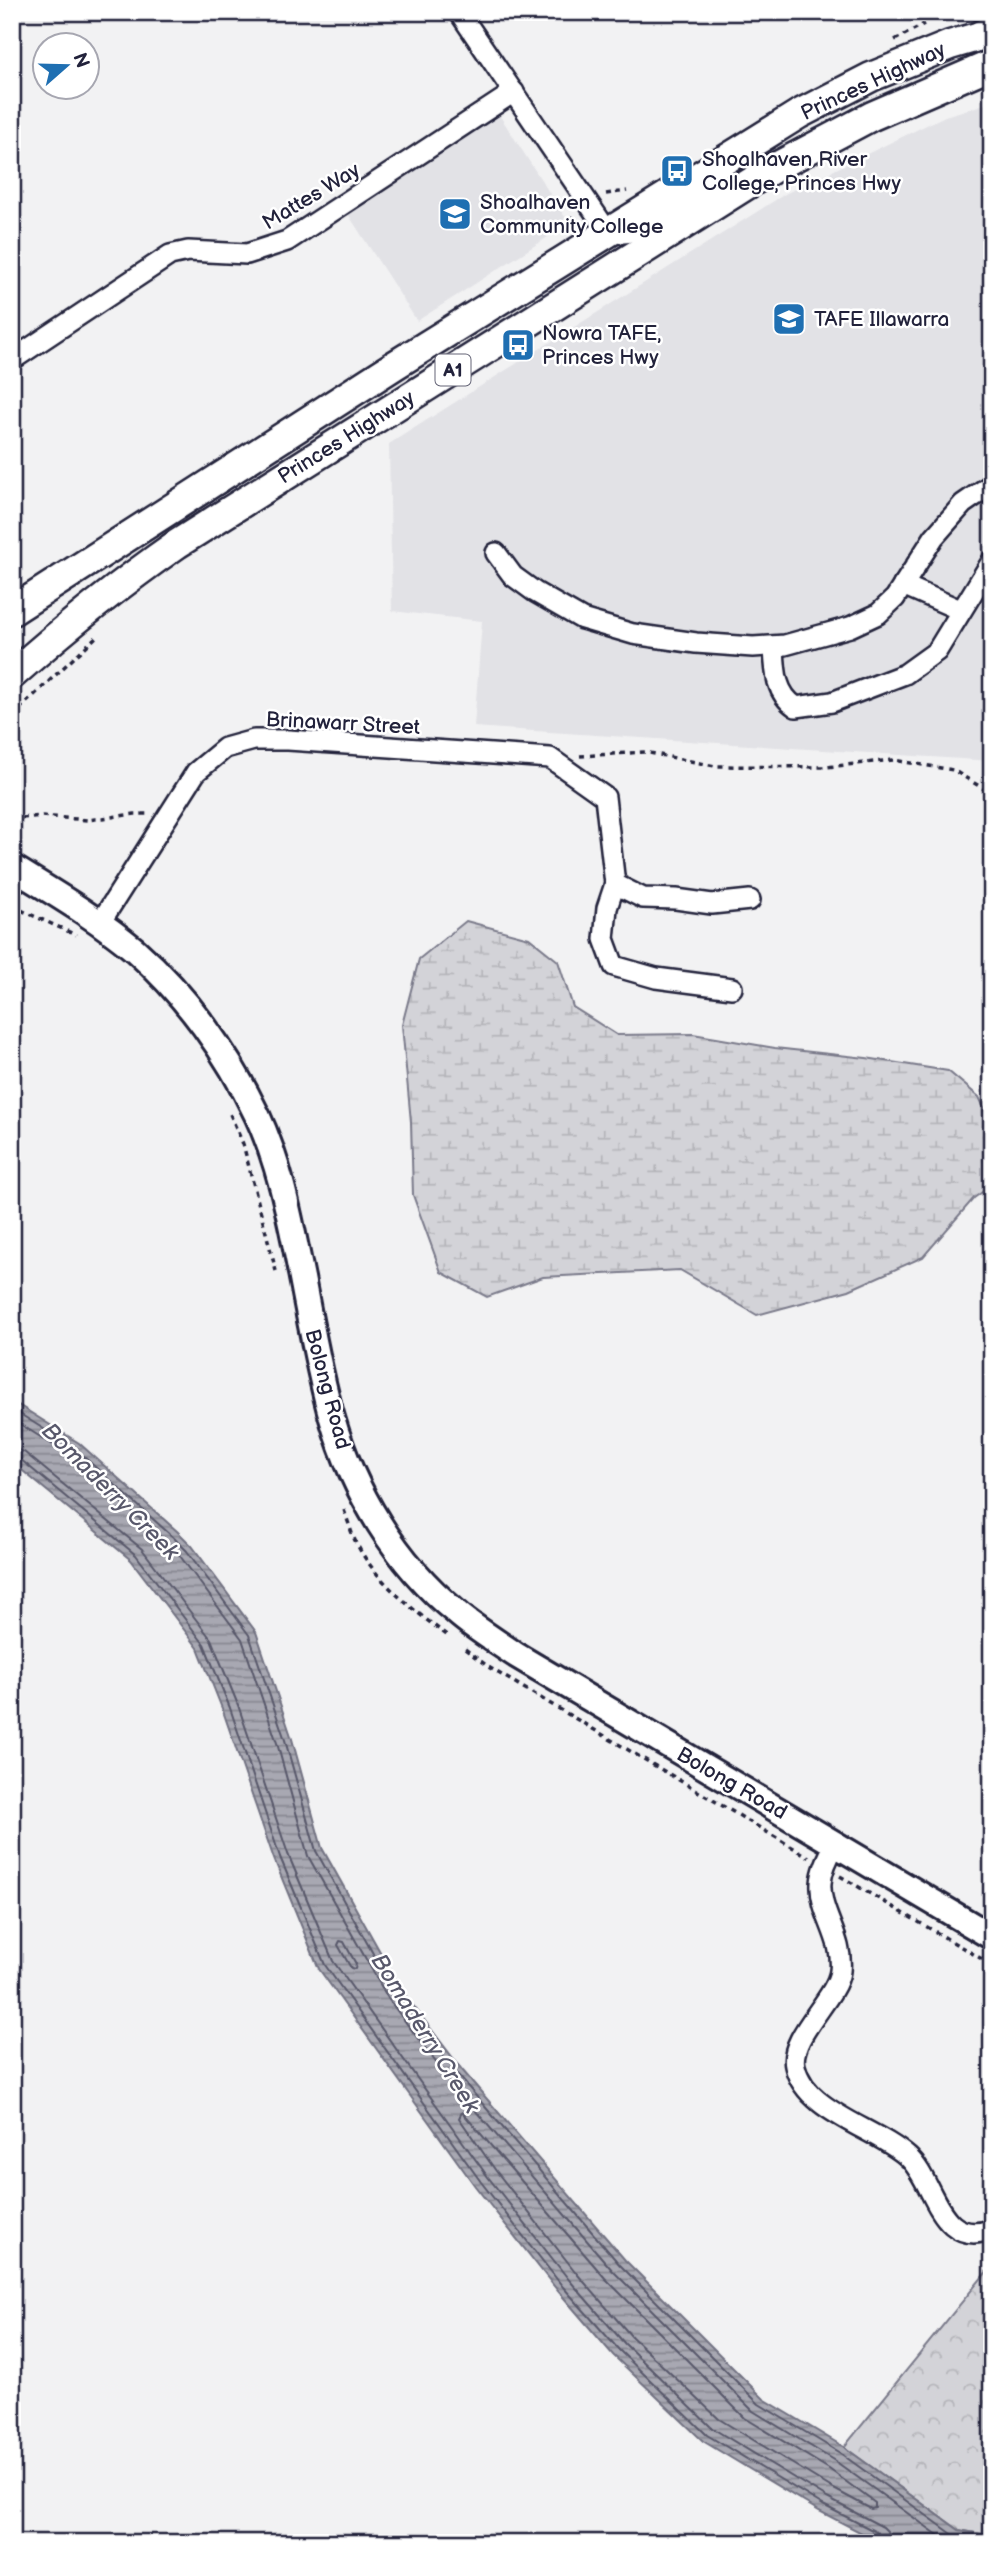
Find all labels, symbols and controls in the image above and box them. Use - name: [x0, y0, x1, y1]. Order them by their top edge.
- north arrow: [32, 32, 102, 102]
- street label: Princes Highway: [797, 37, 950, 126]
- text: N: [67, 50, 94, 71]
- place label: Shoalhaven River College, Princes Hwy: [702, 147, 902, 196]
- bus stop icon: Shoalhaven River College, Princes Hwy: [658, 152, 696, 190]
- street label: Mattes Way: [258, 157, 365, 235]
- place label: Shoalhaven Community College: [480, 190, 663, 239]
- school or university icon: Shoalhaven Community College: [436, 195, 474, 233]
- school or university icon: TAFE Illawarra: [770, 300, 808, 338]
- place label: TAFE Illawarra: [814, 307, 949, 332]
- place label: Nowra TAFE, Princes Hwy: [542, 321, 661, 370]
- bus stop icon: Nowra TAFE, Princes Hwy: [499, 326, 537, 364]
- road number: A1: [435, 354, 470, 386]
- street label: Princes Highway: [273, 385, 420, 489]
- street label: Brinawarr Street: [265, 707, 421, 740]
- street label: Bolong Road: [300, 1326, 356, 1452]
- water label: Bomaderry Creek: [36, 1417, 185, 1567]
- street label: Bolong Road: [672, 1742, 791, 1825]
- water label: Bomaderry Creek: [365, 1949, 486, 2119]

